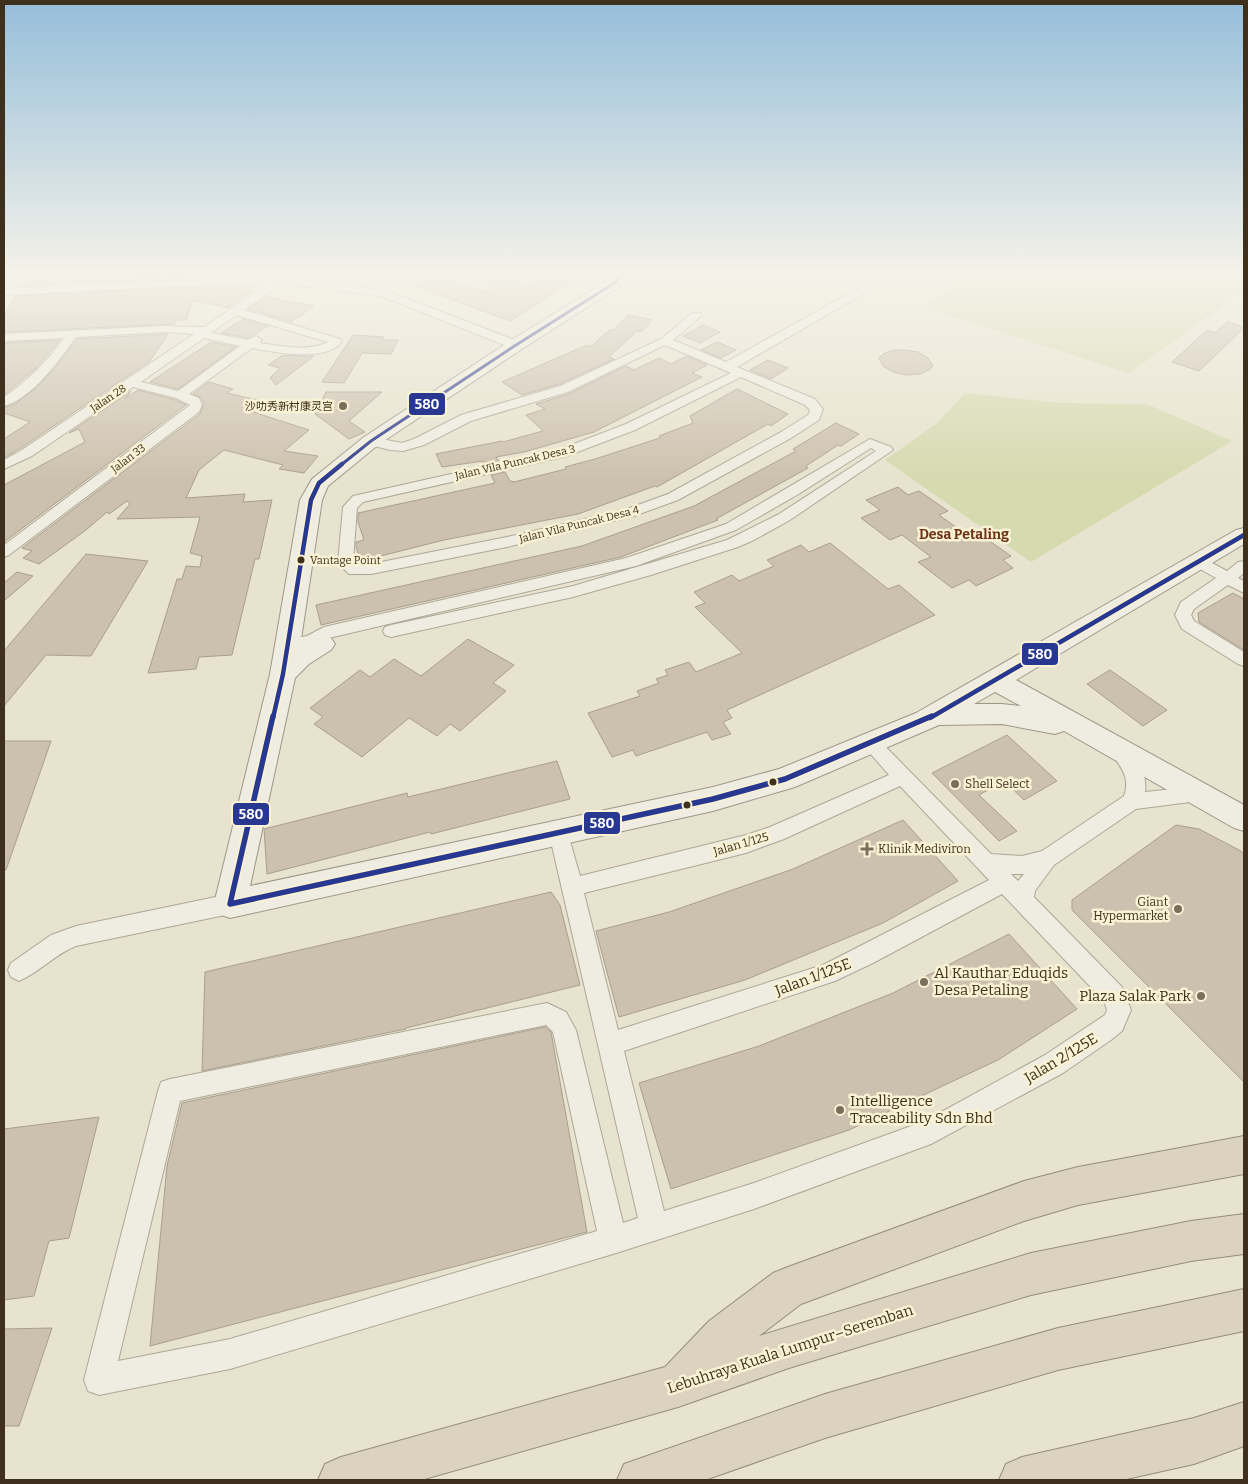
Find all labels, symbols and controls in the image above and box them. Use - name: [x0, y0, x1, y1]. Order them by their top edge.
- street label: Jalan 28: [87, 382, 129, 416]
- line badge: 580: [408, 392, 446, 416]
- text: 580: [415, 396, 440, 413]
- place label: 沙叻秀新村康灵宫: [245, 400, 333, 413]
- marker: 沙叻秀新村康灵宫: [337, 400, 349, 412]
- street label: Jalan 33: [108, 441, 148, 476]
- street label: Jalan Vila Puncak Desa 3: [453, 442, 576, 483]
- street label: Jalan Vila Puncak Desa 4: [517, 503, 641, 546]
- district label: Desa Petaling: [919, 526, 1009, 543]
- place label: Vantage Point: [310, 554, 381, 567]
- marker: Vantage Point: [296, 555, 306, 565]
- line badge: 580: [1021, 642, 1059, 666]
- text: 580: [1028, 646, 1053, 663]
- unlabelled marker: [768, 777, 778, 787]
- place label: Shell Select: [965, 777, 1030, 791]
- marker: Shell Select: [949, 778, 961, 790]
- unlabelled marker: [682, 800, 692, 810]
- line badge: 580: [232, 802, 270, 826]
- text: 580: [239, 806, 264, 823]
- line badge: 580: [583, 811, 621, 835]
- text: 580: [590, 815, 615, 832]
- street label: Jalan 1/125: [711, 829, 770, 859]
- marker: Klinik Mediviron: [860, 842, 874, 856]
- place label: Klinik Mediviron: [878, 842, 971, 856]
- place label: Giant Hypermarket: [1093, 895, 1169, 923]
- marker: Giant Hypermarket: [1172, 903, 1184, 915]
- street label: Jalan 1/125E: [771, 954, 854, 1000]
- place label: Al Kauthar Eduqids Desa Petaling: [934, 964, 1068, 999]
- marker: Al Kauthar Eduqids Desa Petaling: [918, 976, 930, 988]
- place label: Plaza Salak Park: [1079, 987, 1191, 1005]
- marker: Plaza Salak Park: [1195, 990, 1207, 1002]
- street label: Jalan 2/125E: [1020, 1029, 1101, 1087]
- place label: Intelligence Traceability Sdn Bhd: [850, 1092, 993, 1127]
- marker: Intelligence Traceability Sdn Bhd: [834, 1104, 846, 1116]
- street label: Lebuhraya Kuala Lumpur–Seremban: [665, 1301, 916, 1397]

